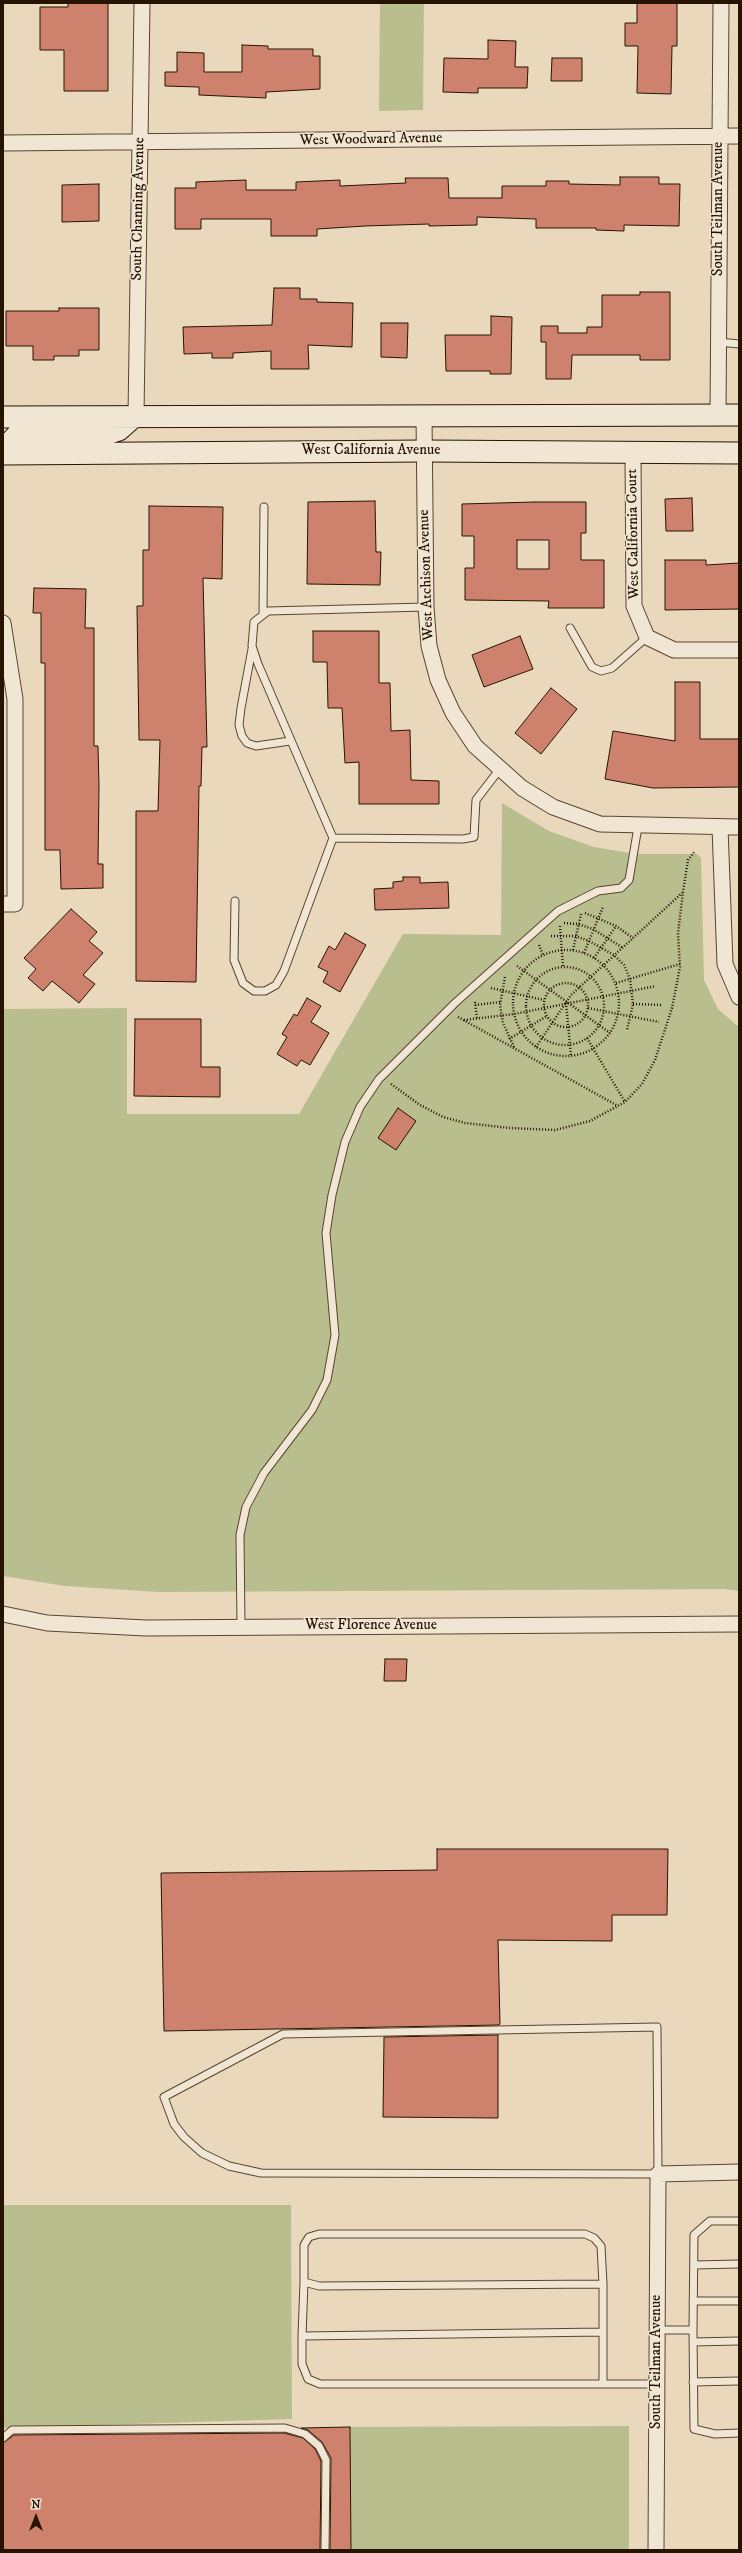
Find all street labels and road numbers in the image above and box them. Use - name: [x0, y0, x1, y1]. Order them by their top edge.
- street label: West Woodward Avenue: [300, 130, 442, 150]
- street label: South Channing Avenue: [129, 137, 149, 281]
- street label: South Teilman Avenue: [710, 142, 728, 276]
- street label: West California Avenue: [301, 442, 441, 460]
- street label: West California Court: [624, 468, 644, 600]
- street label: West Atchison Avenue: [416, 509, 438, 641]
- street label: West Florence Avenue: [305, 1617, 437, 1635]
- street label: South Teilman Avenue: [648, 2295, 666, 2429]

